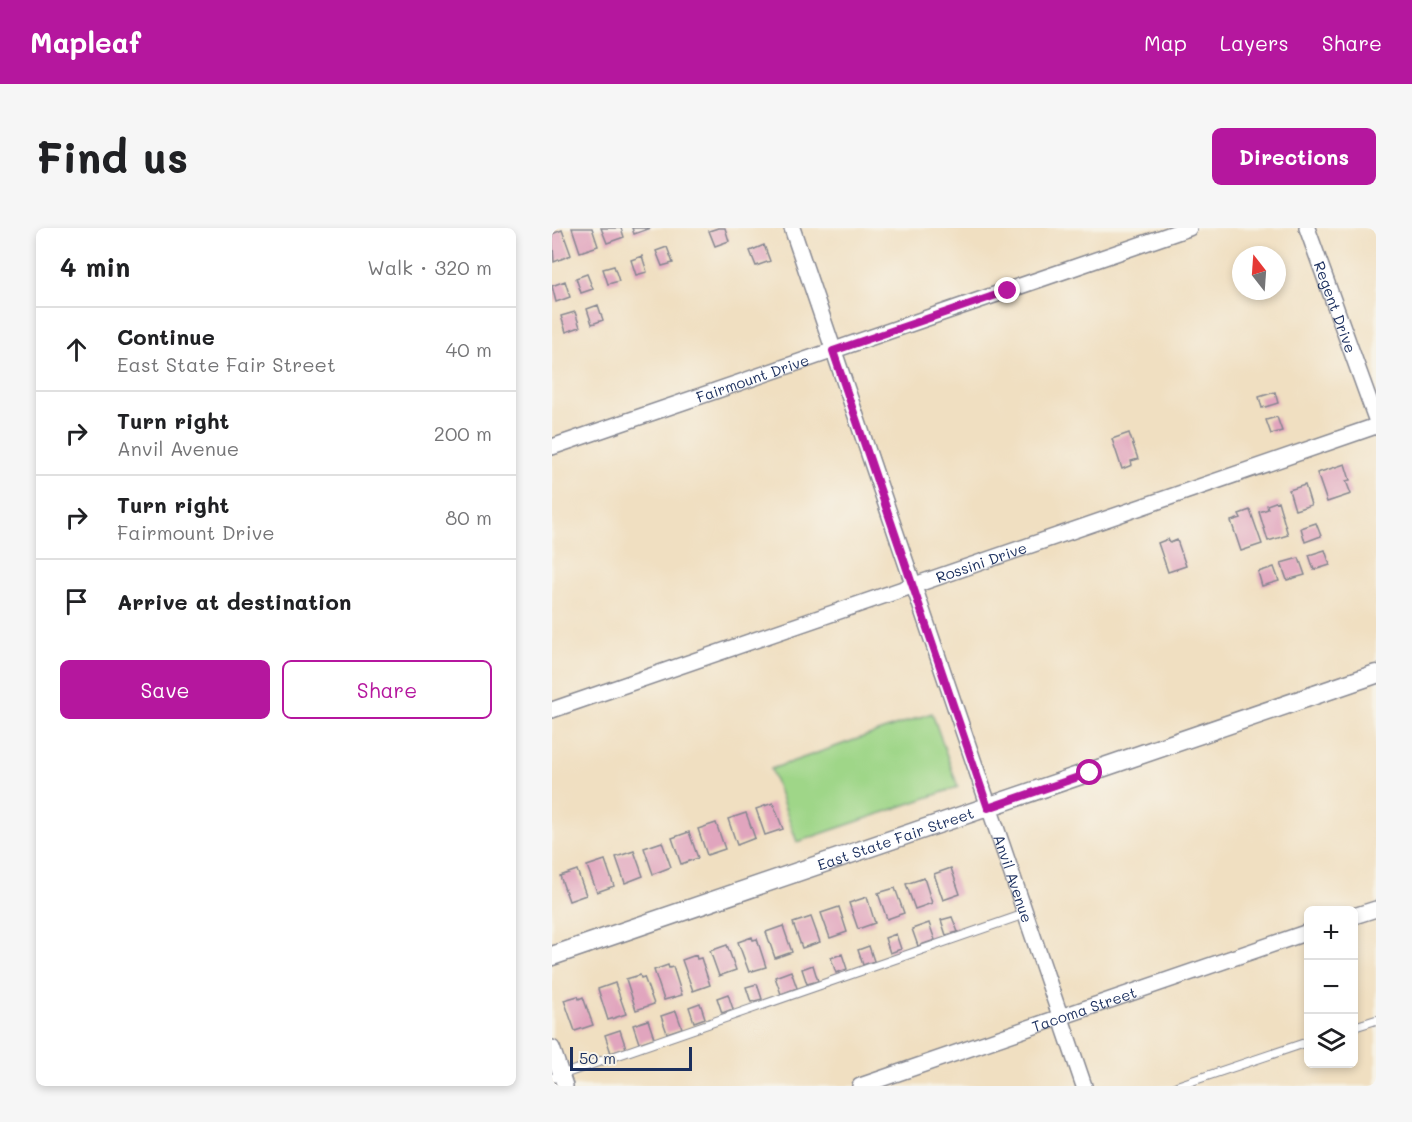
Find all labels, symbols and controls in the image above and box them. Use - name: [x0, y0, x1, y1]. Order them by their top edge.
- text: Mapleaf: [30, 24, 141, 60]
- text: Map: [1144, 29, 1187, 56]
- text: Layers: [1220, 29, 1289, 56]
- text: Share: [1322, 29, 1382, 56]
- button: Directions: [1212, 128, 1376, 185]
- text: Find us: [36, 129, 188, 184]
- north arrow: [1232, 246, 1286, 300]
- text: 4 min: [60, 250, 130, 284]
- text: Walk · 320 m: [367, 254, 492, 280]
- street label: Regent Drive: [1310, 258, 1361, 356]
- route end: [994, 277, 1020, 303]
- text: Continue: [117, 322, 215, 351]
- icon: ahead: [60, 333, 93, 366]
- text: 40 m: [446, 336, 492, 362]
- street label: Fairmount Drive: [693, 349, 812, 407]
- text: East State Fair Street: [117, 351, 336, 377]
- text: Turn right: [117, 406, 229, 435]
- icon: right: [60, 417, 93, 450]
- text: 200 m: [434, 420, 492, 446]
- text: Anvil Avenue: [117, 435, 239, 461]
- text: Turn right: [117, 490, 229, 519]
- icon: right: [60, 501, 93, 534]
- text: 80 m: [445, 504, 492, 530]
- text: Fairmount Drive: [117, 519, 275, 545]
- street label: Rossini Drive: [933, 537, 1029, 587]
- icon: arrive: [60, 585, 93, 618]
- text: Arrive at destination: [117, 587, 352, 616]
- button: Save: [60, 660, 270, 719]
- button: Share: [282, 660, 492, 719]
- route start: [1076, 759, 1102, 785]
- street label: East State Fair Street: [814, 802, 976, 875]
- street label: Anvil Avenue: [989, 832, 1038, 925]
- map controls: [1304, 906, 1358, 1068]
- button: +: [1304, 906, 1358, 960]
- button: −: [1304, 960, 1358, 1014]
- street label: Tacoma Street: [1029, 982, 1139, 1036]
- button: layers: [1304, 1014, 1358, 1068]
- scale bar: [570, 1044, 692, 1072]
- text: 50 m: [579, 1047, 616, 1068]

